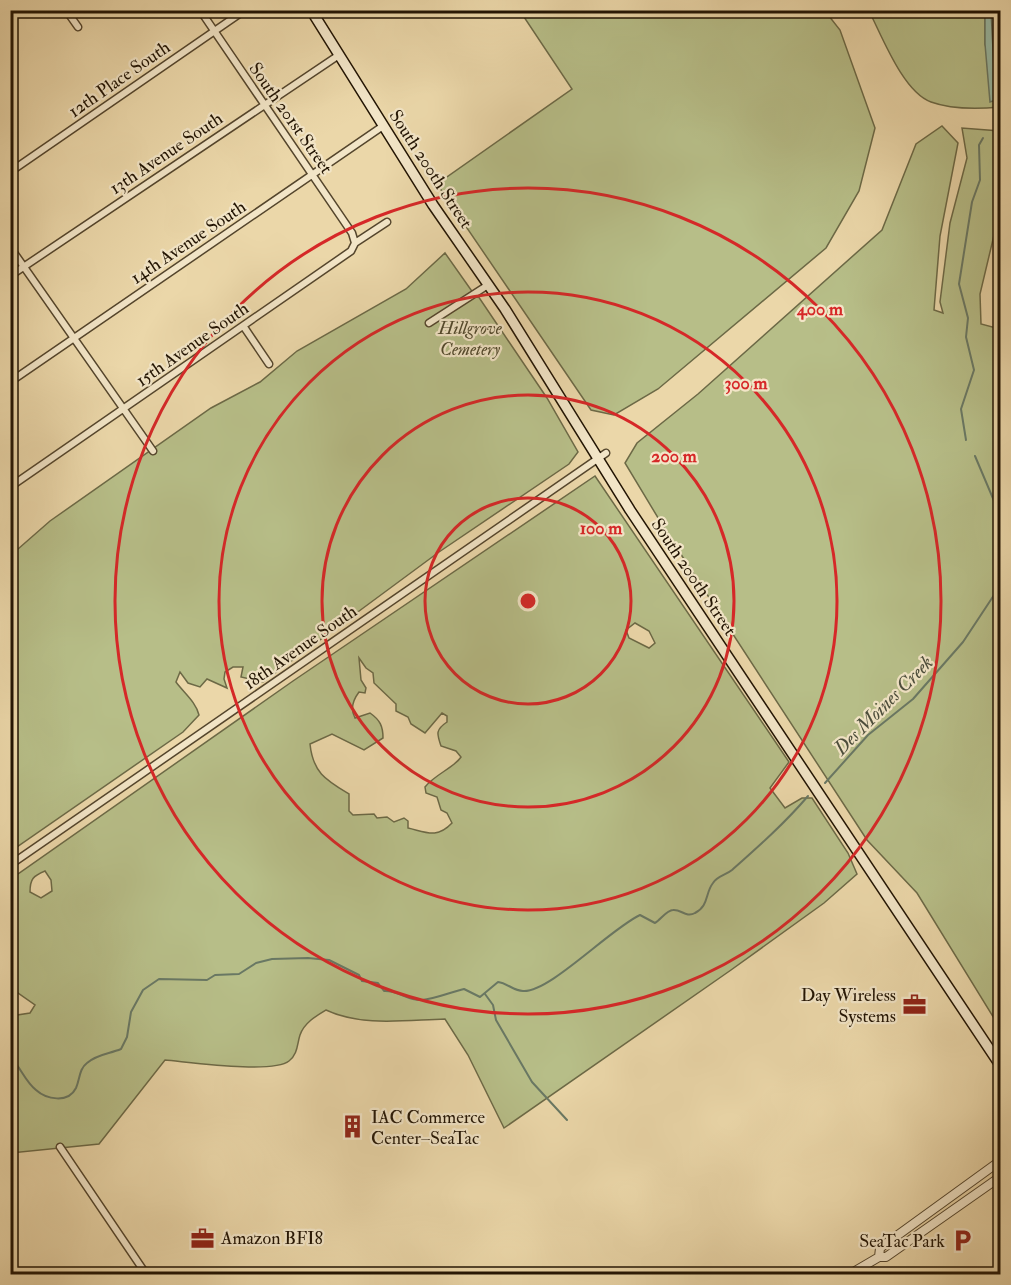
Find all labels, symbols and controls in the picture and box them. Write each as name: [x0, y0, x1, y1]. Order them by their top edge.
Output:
street label: 12th Place South: [64, 36, 175, 123]
street label: South 201st Street: [244, 58, 338, 179]
street label: South 200th Street: [384, 106, 478, 233]
street label: 13th Avenue South: [105, 107, 228, 200]
street label: 14th Avenue South: [126, 195, 251, 289]
street label: 15th Avenue South: [131, 297, 254, 392]
text: 400 m: [796, 298, 844, 321]
park label: Hillgrove Cemetery: [437, 317, 503, 361]
text: 300 m: [724, 372, 769, 395]
text: 200 m: [651, 445, 698, 468]
street label: South 200th Street: [646, 514, 742, 641]
text: 100 m: [580, 517, 623, 540]
centre of rings: [518, 591, 538, 611]
street label: 18th Avenue South: [239, 600, 362, 695]
water label: Des Moines Creek: [828, 650, 938, 761]
place label: Day Wireless Systems: [801, 984, 896, 1028]
office icon: Day Wireless Systems: [901, 992, 927, 1018]
place label: IAC Commerce Center–SeaTac: [371, 1106, 486, 1150]
building icon: IAC Commerce Center–SeaTac: [340, 1114, 366, 1140]
office icon: Amazon BFI8: [190, 1225, 216, 1251]
place label: Amazon BFI8: [220, 1227, 323, 1250]
parking icon: SeaTac Park: [950, 1228, 976, 1254]
place label: SeaTac Park: [859, 1230, 945, 1253]

